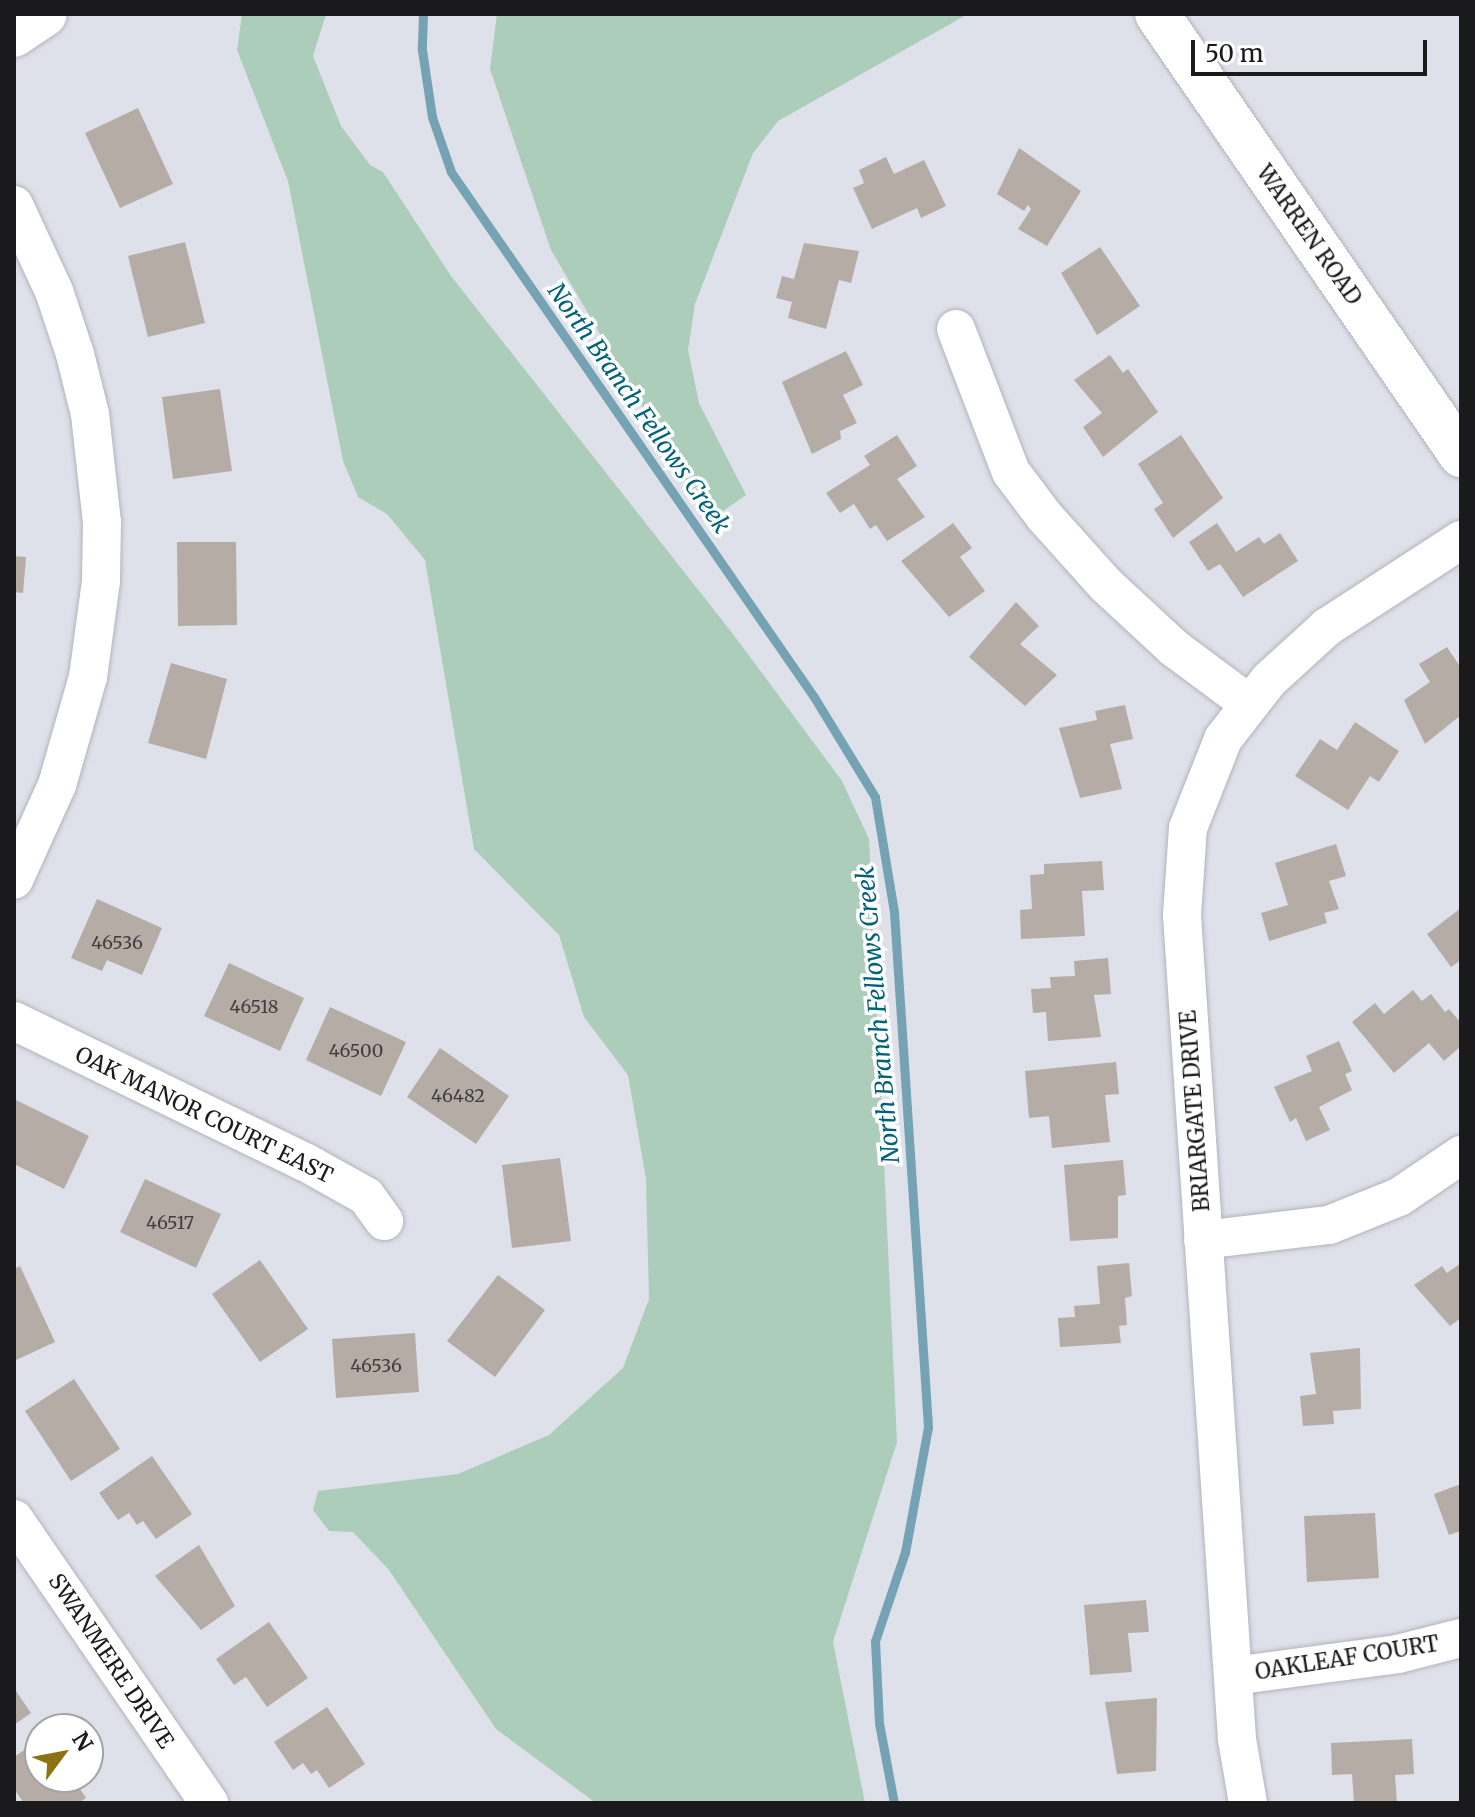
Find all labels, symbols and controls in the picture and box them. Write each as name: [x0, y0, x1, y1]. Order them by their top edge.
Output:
scale bar: [1195, 24, 1431, 74]
text: 50 m: [1205, 38, 1264, 69]
street label: WARREN ROAD: [1251, 160, 1367, 310]
water label: North Branch Fellows Creek: [542, 278, 736, 538]
water label: North Branch Fellows Creek: [851, 865, 905, 1165]
house number: 46536: [91, 932, 143, 954]
house number: 46518: [230, 996, 278, 1018]
street label: BRIARGATE DRIVE: [1175, 1009, 1215, 1213]
house number: 46500: [329, 1040, 383, 1062]
street label: OAK MANOR COURT EAST: [71, 1041, 337, 1189]
house number: 46482: [431, 1085, 485, 1107]
house number: 46517: [146, 1212, 194, 1234]
house number: 46536: [350, 1355, 402, 1377]
street label: SWANMERE DRIVE: [43, 1569, 179, 1753]
street label: OAKLEAF COURT: [1253, 1630, 1441, 1686]
north arrow: [24, 1713, 104, 1793]

